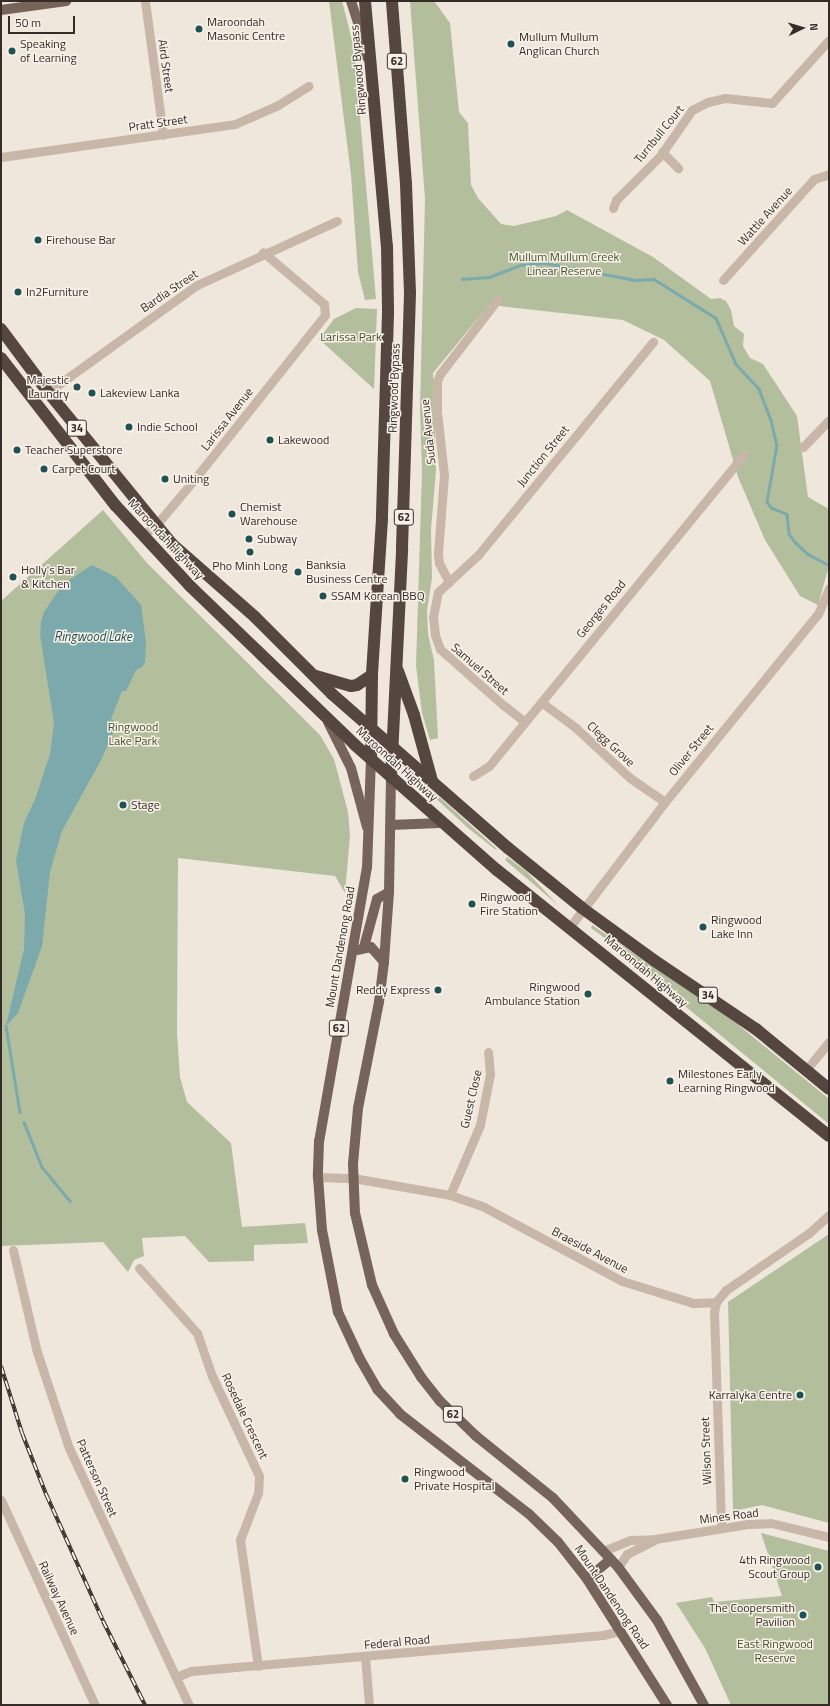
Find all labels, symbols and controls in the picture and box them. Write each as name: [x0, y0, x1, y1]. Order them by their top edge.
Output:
scale bar: [10, 8, 77, 34]
north arrow: [782, 8, 822, 48]
text: 50 m: [15, 13, 41, 32]
place label: Maroondah Masonic Centre: [207, 15, 285, 43]
text: N: [806, 22, 822, 31]
marker: Maroondah Masonic Centre: [194, 24, 204, 34]
street label: Ringwood Bypass: [347, 25, 369, 115]
place label: Mullum Mullum Anglican Church: [519, 30, 600, 58]
place label: Speaking of Learning: [20, 37, 77, 65]
street label: Aird Street: [155, 38, 177, 94]
marker: Mullum Mullum Anglican Church: [506, 39, 516, 49]
marker: Speaking of Learning: [7, 46, 17, 56]
road number: 62: [386, 52, 408, 70]
street label: Turnbull Court: [631, 102, 687, 166]
street label: Pratt Street: [128, 112, 188, 134]
street label: Wattle Avenue: [735, 184, 795, 248]
place label: Firehouse Bar: [46, 233, 116, 247]
marker: Firehouse Bar: [33, 235, 43, 245]
park label: Mullum Mullum Creek Linear Reserve: [509, 250, 619, 278]
street label: Bardia Street: [138, 267, 200, 315]
place label: In2Furniture: [26, 285, 88, 299]
marker: In2Furniture: [13, 287, 23, 297]
park label: Larissa Park: [320, 330, 382, 344]
street label: Ringwood Bypass: [385, 343, 403, 433]
place label: Majestic Laundry: [27, 373, 69, 401]
marker: Majestic Laundry: [72, 382, 82, 392]
street label: Larissa Avenue: [198, 385, 256, 453]
place label: Lakeview Lanka: [100, 386, 179, 400]
marker: Lakeview Lanka: [87, 388, 97, 398]
street label: Suda Avenue: [417, 399, 439, 465]
road number: 34: [66, 419, 88, 437]
place label: Indie School: [137, 420, 198, 434]
marker: Indie School: [124, 422, 134, 432]
street label: Junction Street: [514, 422, 572, 490]
place label: Lakewood: [278, 433, 329, 447]
marker: Lakewood: [265, 435, 275, 445]
place label: Teacher Superstore: [25, 443, 122, 457]
marker: Teacher Superstore: [12, 445, 22, 455]
place label: Carpet Court: [52, 462, 115, 476]
marker: Carpet Court: [39, 464, 49, 474]
place label: Uniting: [173, 472, 209, 486]
marker: Uniting: [160, 474, 170, 484]
street label: Maroondah Highway: [125, 496, 207, 582]
place label: Chemist Warehouse: [240, 500, 297, 528]
road number: 62: [393, 508, 415, 526]
marker: Chemist Warehouse: [227, 509, 237, 519]
place label: Subway: [257, 532, 297, 546]
marker: Subway: [244, 534, 254, 544]
marker: Pho Minh Long: [245, 547, 255, 557]
place label: Banksia Business Centre: [306, 558, 387, 586]
place label: Pho Minh Long: [212, 559, 288, 573]
place label: Holly's Bar & Kitchen: [21, 563, 75, 591]
marker: Banksia Business Centre: [293, 567, 303, 577]
marker: Holly's Bar & Kitchen: [8, 572, 18, 582]
street label: Georges Road: [573, 577, 629, 641]
place label: SSAM Korean BBQ: [331, 589, 425, 603]
marker: SSAM Korean BBQ: [318, 591, 328, 601]
water label: Ringwood Lake: [54, 628, 132, 644]
street label: Samuel Street: [448, 640, 512, 698]
street label: Clegg Grove: [584, 718, 638, 770]
park label: Ringwood Lake Park: [108, 720, 158, 748]
street label: Oliver Street: [666, 721, 716, 779]
street label: Maroondah Highway: [353, 724, 441, 804]
place label: Stage: [131, 798, 160, 812]
marker: Stage: [118, 800, 128, 810]
street label: Mount Dandenong Road: [322, 885, 358, 1009]
place label: Ringwood Fire Station: [480, 890, 538, 918]
marker: Ringwood Fire Station: [467, 899, 477, 909]
place label: Ringwood Lake Inn: [711, 913, 762, 941]
marker: Ringwood Lake Inn: [698, 922, 708, 932]
street label: Maroondah Highway: [601, 932, 691, 1010]
place label: Ringwood Ambulance Station: [485, 980, 580, 1008]
place label: Reddy Express: [356, 983, 430, 997]
marker: Reddy Express: [433, 985, 443, 995]
road number: 34: [697, 986, 719, 1004]
marker: Ringwood Ambulance Station: [583, 989, 593, 999]
road number: 62: [328, 1019, 350, 1037]
place label: Milestones Early Learning Ringwood: [678, 1067, 775, 1095]
street label: Guest Close: [457, 1068, 485, 1130]
marker: Milestones Early Learning Ringwood: [665, 1076, 675, 1086]
street label: Braeside Avenue: [549, 1224, 631, 1276]
street label: Rosedale Crescent: [219, 1371, 271, 1461]
place label: Karralyka Centre: [709, 1388, 792, 1402]
marker: Karralyka Centre: [795, 1390, 805, 1400]
road number: 62: [442, 1405, 464, 1423]
street label: Wilson Street: [698, 1417, 714, 1485]
street label: Patterson Street: [73, 1437, 121, 1519]
place label: Ringwood Private Hospital: [414, 1465, 494, 1493]
marker: Ringwood Private Hospital: [399, 1473, 411, 1485]
street label: Mines Road: [699, 1505, 759, 1527]
street label: Mount Dandenong Road: [572, 1542, 652, 1652]
place label: 4th Ringwood Scout Group: [739, 1553, 810, 1581]
street label: Railway Avenue: [36, 1559, 82, 1637]
marker: 4th Ringwood Scout Group: [813, 1562, 823, 1572]
place label: The Coopersmith Pavilion: [709, 1601, 795, 1629]
marker: The Coopersmith Pavilion: [798, 1610, 808, 1620]
street label: Federal Road: [363, 1632, 431, 1652]
park label: East Ringwood Reserve: [737, 1637, 813, 1665]

